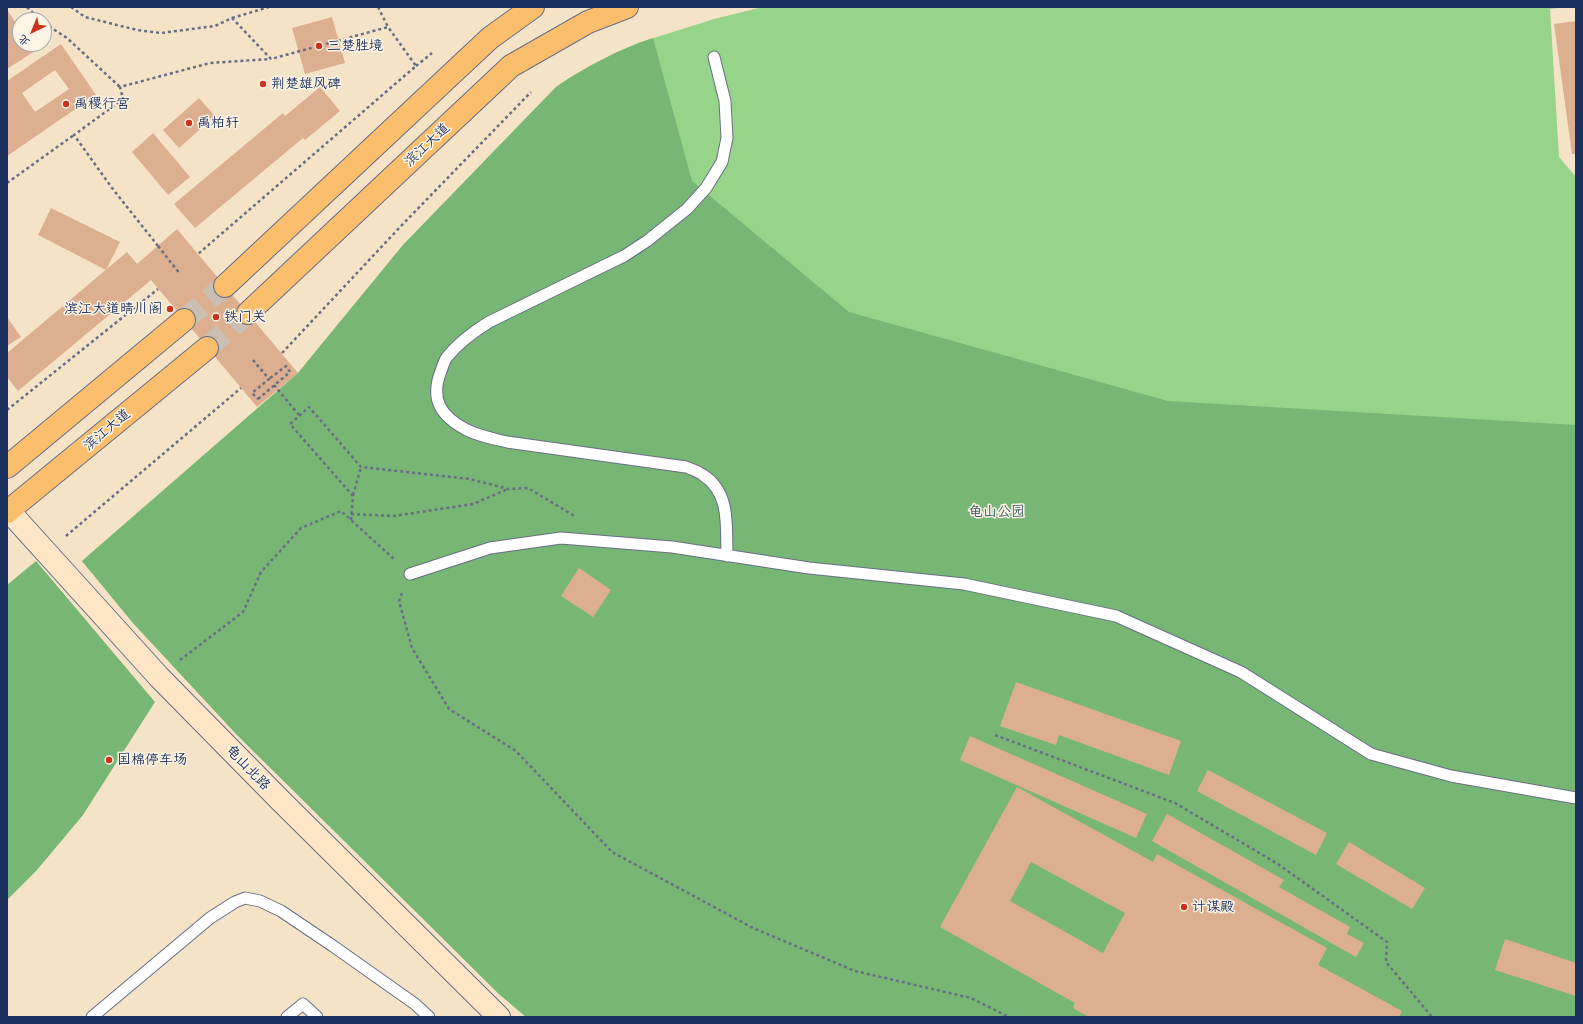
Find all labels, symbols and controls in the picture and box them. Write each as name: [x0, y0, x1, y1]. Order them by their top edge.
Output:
north arrow: [12, 12, 52, 52]
text: 北: [16, 32, 33, 49]
place label: 三楚胜境: [327, 38, 383, 54]
marker: 三楚胜境: [314, 41, 324, 51]
place label: 荆楚雄风碑: [271, 76, 341, 92]
marker: 荆楚雄风碑: [258, 79, 268, 89]
place label: 禹稷行宫: [74, 96, 130, 112]
marker: 禹稷行宫: [61, 99, 71, 109]
place label: 禹柏轩: [197, 115, 239, 131]
marker: 禹柏轩: [184, 118, 194, 128]
street label: 滨江大道: [401, 120, 453, 170]
place label: 滨江大道晴川阁: [64, 301, 162, 317]
marker: 滨江大道晴川阁: [165, 304, 175, 314]
place label: 铁门关: [224, 309, 266, 325]
marker: 铁门关: [211, 312, 221, 322]
street label: 滨江大道: [80, 406, 134, 454]
park label: 龟山公园: [969, 504, 1025, 520]
street label: 龟山北路: [223, 742, 273, 794]
place label: 国棉停车场: [117, 752, 187, 768]
marker: 国棉停车场: [104, 755, 114, 765]
place label: 计谋殿: [1192, 899, 1234, 915]
marker: 计谋殿: [1179, 902, 1189, 912]

